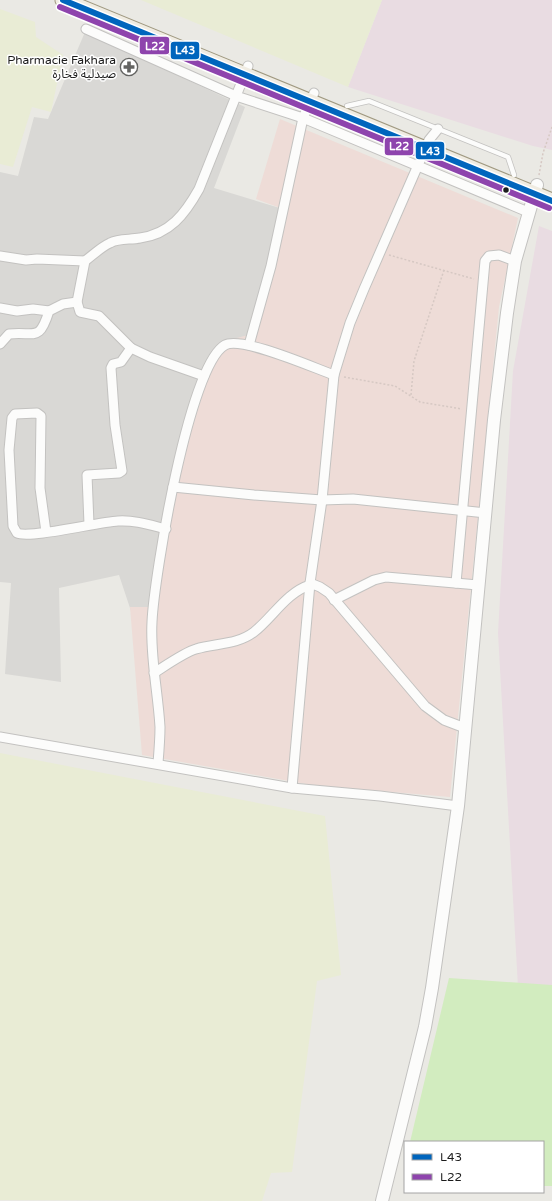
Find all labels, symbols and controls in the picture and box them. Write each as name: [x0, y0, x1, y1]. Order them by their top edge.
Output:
line badge: L22: [139, 36, 170, 55]
text: L22: [145, 40, 165, 53]
line badge: L43: [170, 41, 200, 60]
text: L43: [175, 44, 195, 57]
place label: Pharmacie Fakhara صيدلية فخارة: [7, 53, 116, 81]
pharmacy icon: Pharmacie Fakhara صيدلية فخارة: [119, 57, 139, 77]
line badge: L22: [384, 137, 414, 156]
text: L22: [389, 140, 409, 153]
line badge: L43: [415, 141, 445, 160]
text: L43: [420, 145, 440, 158]
unlabelled marker: [501, 185, 511, 195]
legend: [404, 1141, 544, 1193]
text: L43: [440, 1150, 462, 1164]
text: L22: [440, 1170, 462, 1184]

